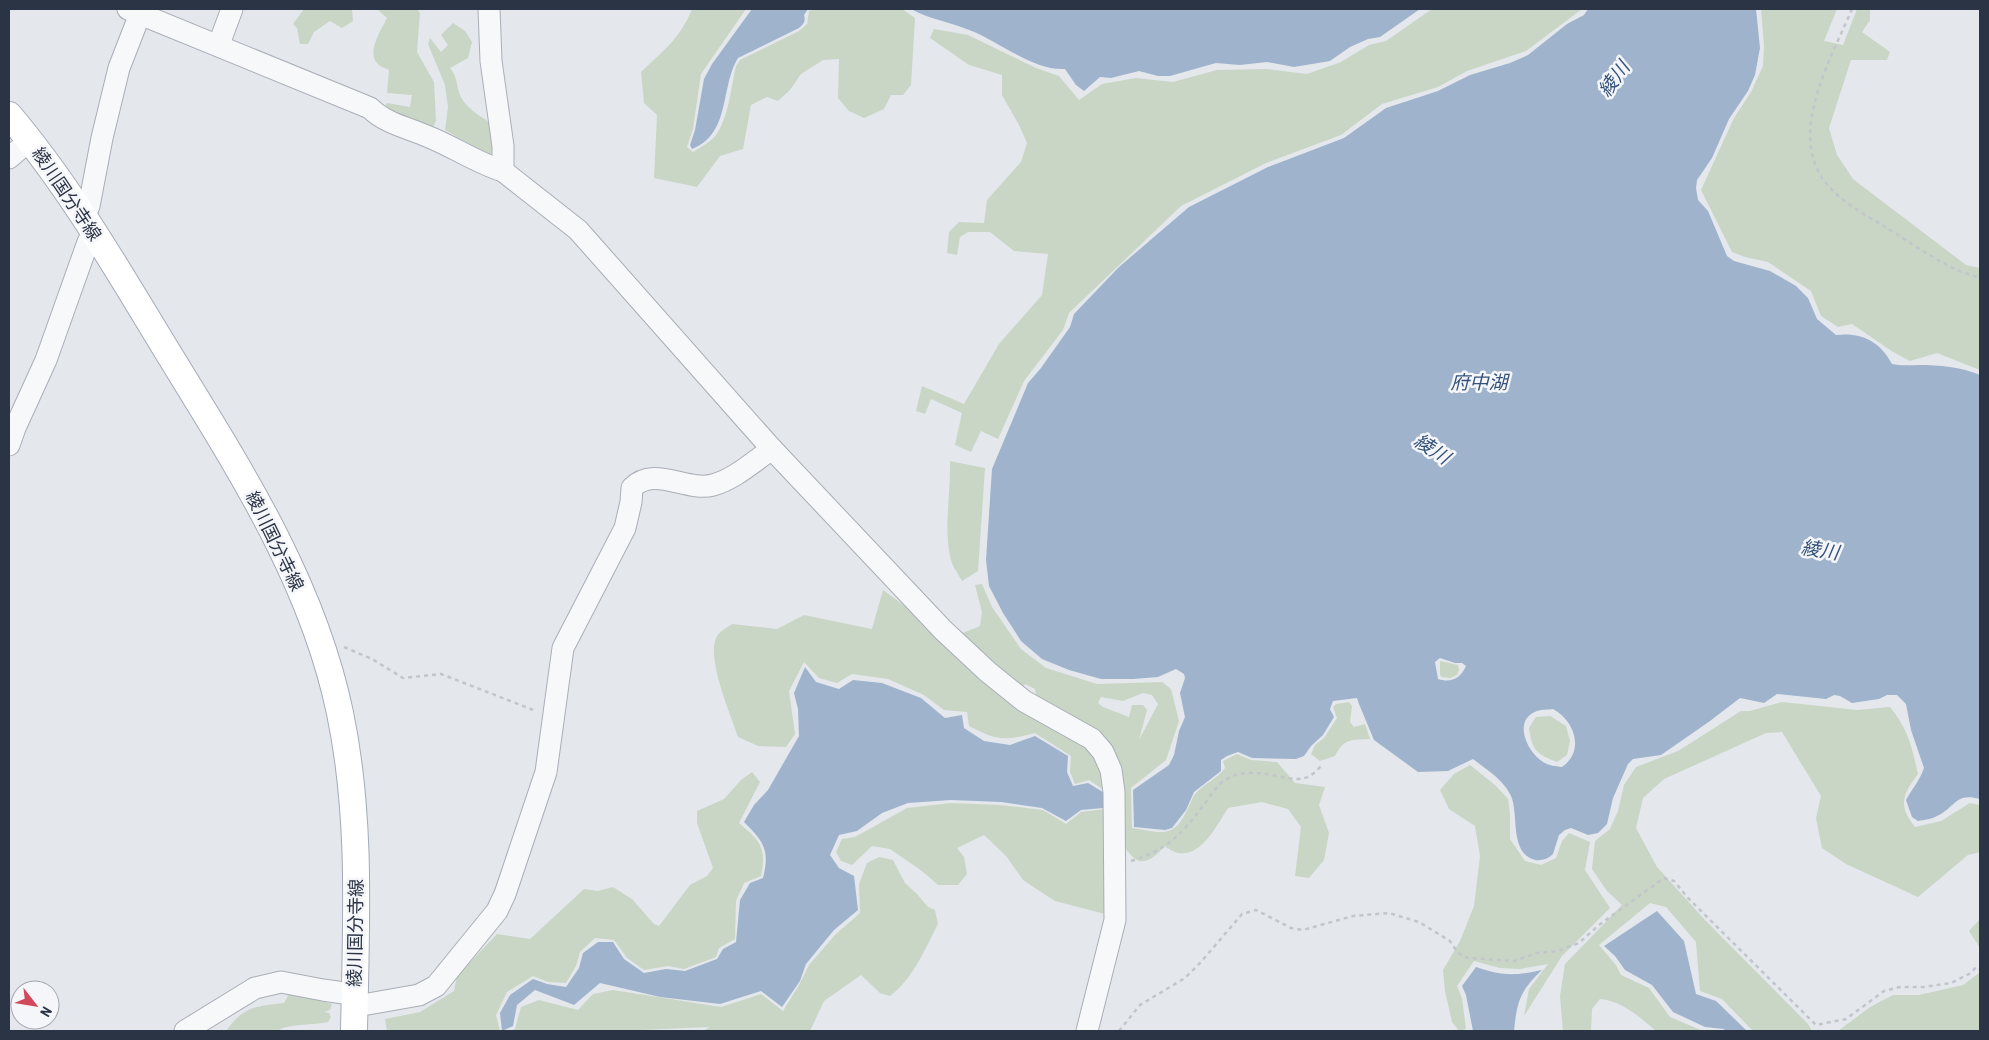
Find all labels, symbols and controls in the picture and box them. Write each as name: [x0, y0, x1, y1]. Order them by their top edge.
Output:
water label: 綾川: [1594, 55, 1636, 101]
street label: 綾川国分寺線: [28, 143, 106, 245]
water label: 府中湖: [1450, 371, 1510, 394]
water label: 綾川: [1410, 429, 1456, 470]
street label: 綾川国分寺線: [242, 488, 308, 594]
water label: 綾川: [1799, 536, 1843, 565]
street label: 綾川国分寺線: [344, 879, 366, 987]
north arrow: [10, 980, 60, 1030]
text: N: [37, 1004, 55, 1019]

